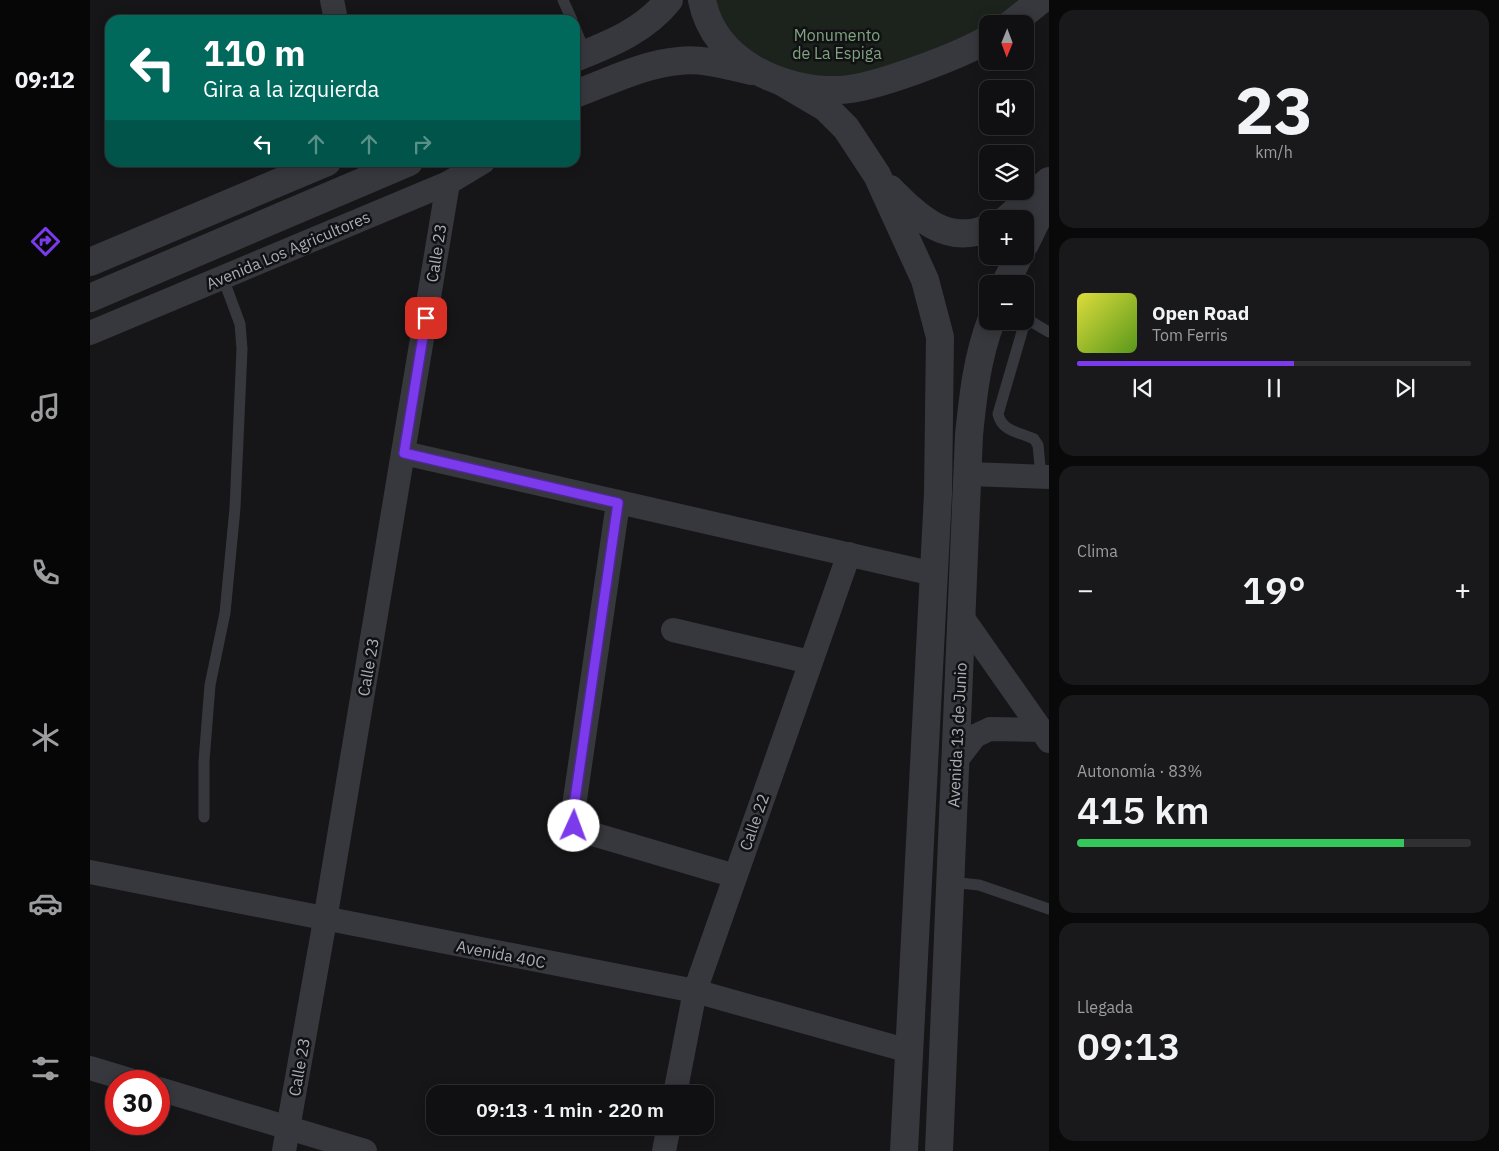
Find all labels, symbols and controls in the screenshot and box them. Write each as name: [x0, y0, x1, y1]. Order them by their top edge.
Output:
north arrow: [979, 15, 1034, 70]
map controls: [979, 15, 1034, 330]
park label: Monumento de La Espiga: [792, 25, 882, 63]
text: 110 m: [203, 30, 306, 76]
icon: left: [120, 35, 185, 100]
text: 09:12: [15, 65, 75, 94]
text: 23: [1235, 67, 1313, 152]
text: Gira a la izquierda: [203, 74, 379, 103]
button: sound: [979, 80, 1034, 135]
icon: left: [249, 130, 277, 158]
icon: ahead: [302, 130, 330, 158]
icon: ahead: [355, 130, 383, 158]
icon: right: [408, 130, 436, 158]
text: km/h: [1255, 142, 1293, 162]
button: layers: [979, 145, 1034, 200]
street label: Avenida Los Agricultores: [203, 206, 373, 294]
button: +: [979, 210, 1034, 265]
street label: Calle 23: [422, 222, 450, 284]
icon: directions: [28, 224, 63, 259]
button: −: [979, 275, 1034, 330]
pin: [405, 297, 447, 339]
text: Open Road: [1152, 301, 1249, 325]
icon: arrive: [412, 304, 440, 332]
text: Tom Ferris: [1152, 325, 1228, 345]
icon: previous: [1129, 374, 1157, 402]
icon: pause: [1260, 374, 1288, 402]
icon: next: [1391, 374, 1419, 402]
icon: music: [28, 390, 63, 425]
text: Clima: [1077, 541, 1118, 561]
icon: phone: [28, 555, 63, 590]
text: 19°: [1242, 565, 1306, 614]
text: −: [1077, 571, 1094, 608]
text: +: [1454, 571, 1471, 608]
street label: Calle 23: [353, 636, 383, 698]
street label: Avenida 13 de Junio: [943, 662, 971, 808]
icon: climate: [28, 720, 63, 755]
text: Autonomía · 83%: [1077, 761, 1202, 781]
text: 415 km: [1077, 785, 1209, 834]
street label: Calle 22: [735, 791, 773, 853]
position arrow: [547, 799, 599, 851]
icon: car: [28, 886, 63, 921]
street label: Avenida 40C: [455, 936, 547, 972]
text: Llegada: [1077, 997, 1133, 1017]
text: 09:13: [1077, 1021, 1180, 1070]
street label: Calle 23: [284, 1036, 314, 1098]
icon: filters: [28, 1051, 63, 1086]
speed limit sign: 30: [105, 1070, 170, 1135]
text: 09:13 · 1 min · 220 m: [476, 1098, 664, 1122]

